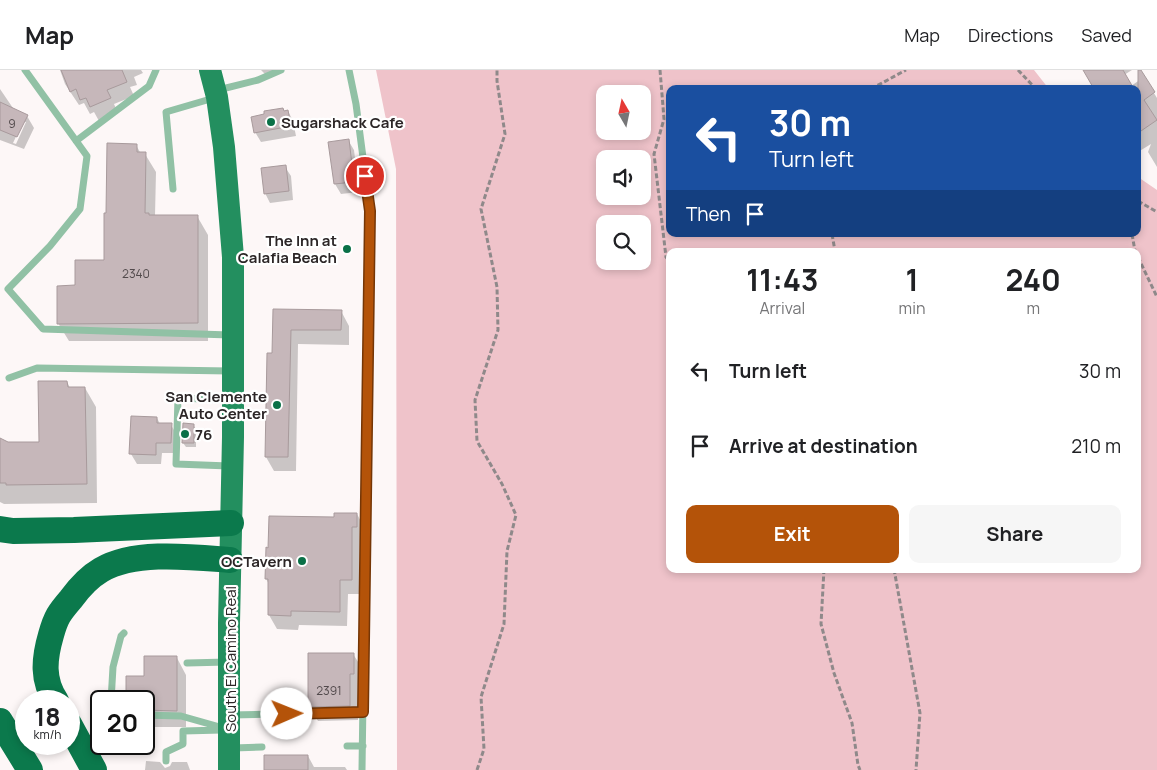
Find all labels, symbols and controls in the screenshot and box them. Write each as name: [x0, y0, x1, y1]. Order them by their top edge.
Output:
text: Map: [25, 18, 74, 51]
text: Map: [904, 23, 940, 47]
text: Directions: [968, 23, 1053, 47]
text: Saved: [1081, 23, 1132, 47]
north arrow: [596, 85, 651, 140]
map controls: [596, 85, 651, 270]
text: 30 m: [769, 99, 851, 147]
icon: left: [686, 105, 751, 170]
place label: Sugarshack Cafe: [281, 112, 404, 133]
house number: 9: [8, 115, 16, 132]
marker: Sugarshack Cafe: [265, 116, 277, 128]
text: Turn left: [769, 144, 854, 174]
button: sound: [596, 150, 651, 205]
pin: [344, 155, 386, 197]
icon: arrive: [351, 162, 379, 190]
icon: arrive: [741, 200, 769, 228]
text: Then: [686, 201, 731, 227]
button: search: [596, 215, 651, 270]
place label: The Inn at Calafia Beach: [238, 230, 337, 268]
marker: The Inn at Calafia Beach: [341, 243, 353, 255]
text: 11:43: [746, 259, 818, 300]
text: 1: [905, 259, 919, 300]
text: 240: [1006, 259, 1061, 300]
house number: 2340: [122, 265, 150, 282]
text: Arrival: [759, 297, 805, 319]
text: min: [899, 297, 925, 319]
text: m: [1026, 297, 1040, 319]
icon: left: [686, 357, 714, 385]
text: Turn left: [729, 358, 807, 384]
text: 30 m: [1079, 358, 1121, 384]
place label: San Clemente Auto Center: [165, 386, 267, 424]
marker: San Clemente Auto Center: [271, 399, 283, 411]
place label: 76: [195, 424, 212, 445]
marker: 76: [179, 428, 191, 440]
icon: arrive: [686, 432, 714, 460]
text: Arrive at destination: [729, 433, 918, 459]
text: 210 m: [1071, 433, 1121, 459]
button: Exit: [686, 505, 899, 563]
button: Share: [909, 505, 1121, 563]
place label: OCTavern: [221, 551, 292, 572]
marker: OCTavern: [296, 555, 308, 567]
street label: South El Camino Real: [220, 586, 241, 732]
house number: 2391: [316, 682, 342, 699]
position arrow: [260, 687, 312, 739]
speed limit sign: 20: [90, 690, 155, 755]
text: 18: [34, 699, 61, 734]
text: km/h: [34, 726, 61, 743]

